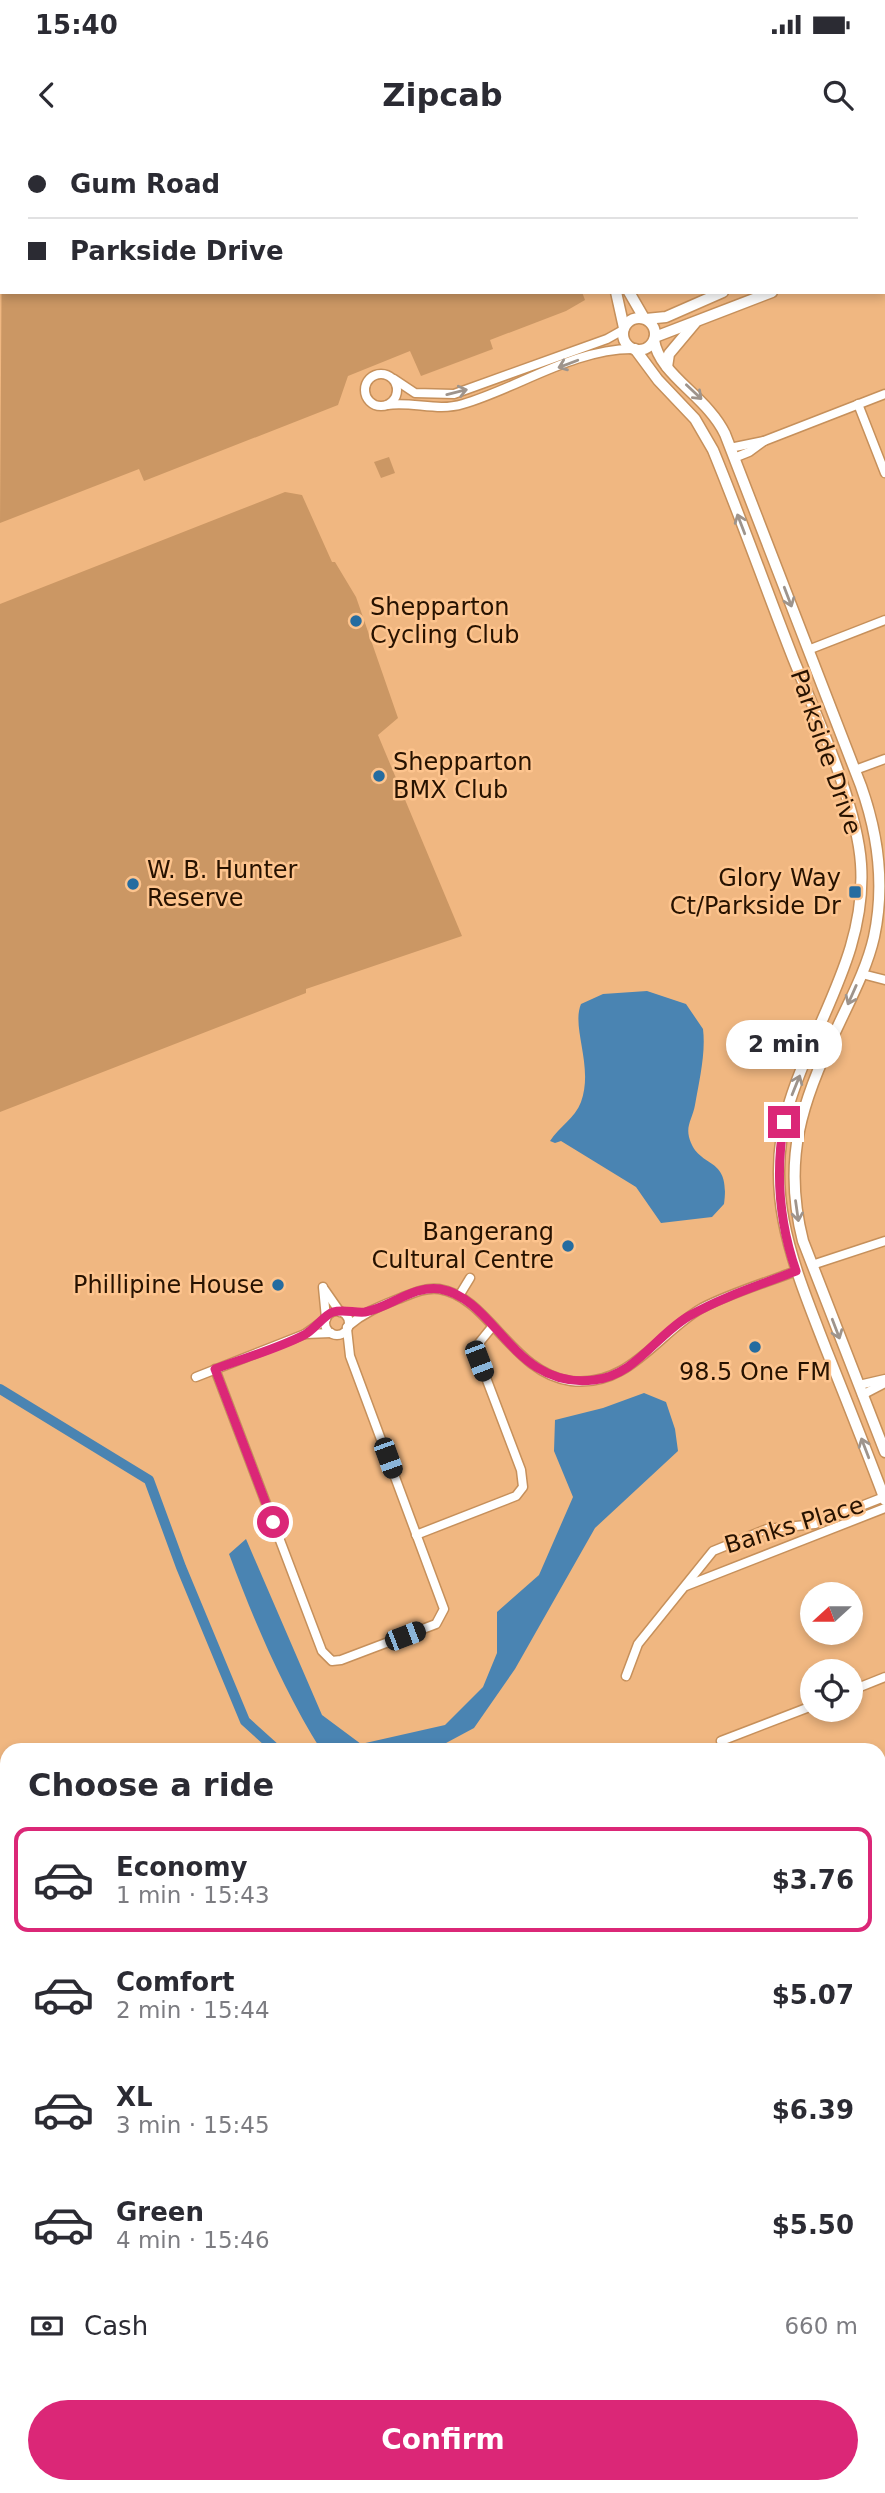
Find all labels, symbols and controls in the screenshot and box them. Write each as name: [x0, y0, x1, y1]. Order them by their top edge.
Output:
text: 15:40: [35, 10, 118, 40]
icon: back: [28, 76, 66, 114]
text: Zipcab: [382, 76, 503, 114]
icon: search: [819, 76, 857, 114]
text: Gum Road: [70, 169, 220, 199]
text: Parkside Drive: [70, 236, 284, 266]
one-way arrow: [557, 359, 579, 371]
one-way arrow: [685, 384, 702, 401]
one-way arrow: [445, 385, 468, 398]
one-way arrow: [734, 513, 747, 535]
one-way arrow: [782, 586, 795, 608]
place label: Shepparton Cycling Club: [370, 593, 519, 649]
marker: Shepparton Cycling Club: [348, 613, 364, 629]
street label: Parkside Drive: [785, 666, 867, 838]
place label: Shepparton BMX Club: [393, 748, 533, 804]
marker: Shepparton BMX Club: [371, 768, 387, 784]
place label: W. B. Hunter Reserve: [147, 856, 298, 912]
place label: Glory Way Ct/Parkside Dr: [670, 864, 841, 920]
marker: W. B. Hunter Reserve: [125, 876, 141, 892]
marker: Glory Way Ct/Parkside Dr: [847, 884, 863, 900]
one-way arrow: [845, 984, 858, 1005]
callout: 2 min: [726, 1020, 842, 1070]
text: 2 min: [748, 1031, 820, 1057]
one-way arrow: [791, 1074, 804, 1096]
route end: [768, 1106, 800, 1138]
one-way arrow: [790, 1199, 803, 1222]
place label: Bangerang Cultural Centre: [372, 1218, 554, 1274]
marker: Bangerang Cultural Centre: [560, 1238, 576, 1254]
place label: Phillipine House: [73, 1271, 264, 1299]
marker: Phillipine House: [270, 1277, 286, 1293]
one-way arrow: [831, 1318, 844, 1339]
car: [462, 1338, 497, 1384]
marker: 98.5 One FM: [747, 1339, 763, 1355]
place label: 98.5 One FM: [679, 1358, 831, 1386]
car: [371, 1435, 406, 1481]
one-way arrow: [858, 1438, 871, 1460]
street label: Banks Place: [721, 1491, 867, 1559]
route start: [257, 1506, 289, 1538]
north arrow: [800, 1582, 863, 1645]
map controls: [800, 1582, 863, 1722]
car: [382, 1619, 429, 1653]
button: locate: [800, 1659, 863, 1722]
text: Choose a ride: [28, 1766, 274, 1804]
icon: car: [32, 1848, 95, 1911]
text: Economy: [116, 1852, 247, 1882]
text: $3.76: [772, 1865, 854, 1895]
text: 1 min · 15:43: [116, 1882, 270, 1908]
icon: car: [32, 1963, 95, 2026]
text: Comfort: [116, 1967, 234, 1997]
text: $5.07: [772, 1980, 854, 2010]
text: 2 min · 15:44: [116, 1997, 270, 2023]
icon: car: [32, 2078, 95, 2141]
text: XL: [116, 2082, 153, 2112]
text: $6.39: [772, 2095, 854, 2125]
text: 3 min · 15:45: [116, 2112, 270, 2138]
icon: car: [32, 2193, 95, 2256]
text: Green: [116, 2197, 204, 2227]
text: $5.50: [772, 2210, 854, 2240]
text: 4 min · 15:46: [116, 2227, 270, 2253]
icon: cash: [28, 2307, 66, 2345]
text: Cash: [84, 2311, 148, 2341]
text: 660 m: [784, 2313, 858, 2339]
button: Confirm: [28, 2400, 858, 2480]

